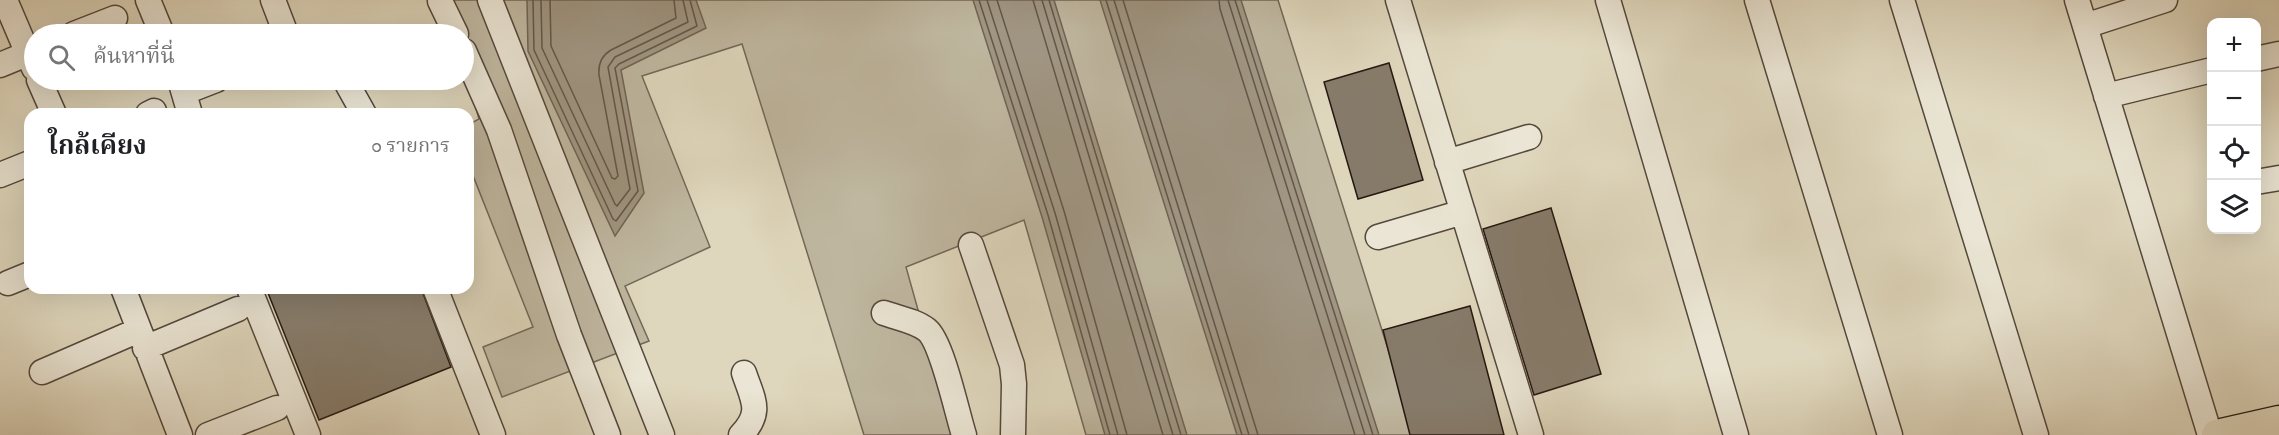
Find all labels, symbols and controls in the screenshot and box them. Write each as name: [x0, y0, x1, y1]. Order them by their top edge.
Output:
map controls: [2207, 18, 2261, 234]
button: +: [2207, 18, 2261, 72]
search box: [24, 24, 474, 90]
icon: search: [45, 41, 78, 74]
text: ค้นหาที่นี่: [93, 43, 175, 70]
button: −: [2207, 72, 2261, 126]
button: locate: [2207, 126, 2261, 180]
text: ใกล้เคียง: [48, 130, 147, 163]
text: 0 รายการ: [371, 134, 450, 159]
button: layers: [2207, 180, 2261, 234]

